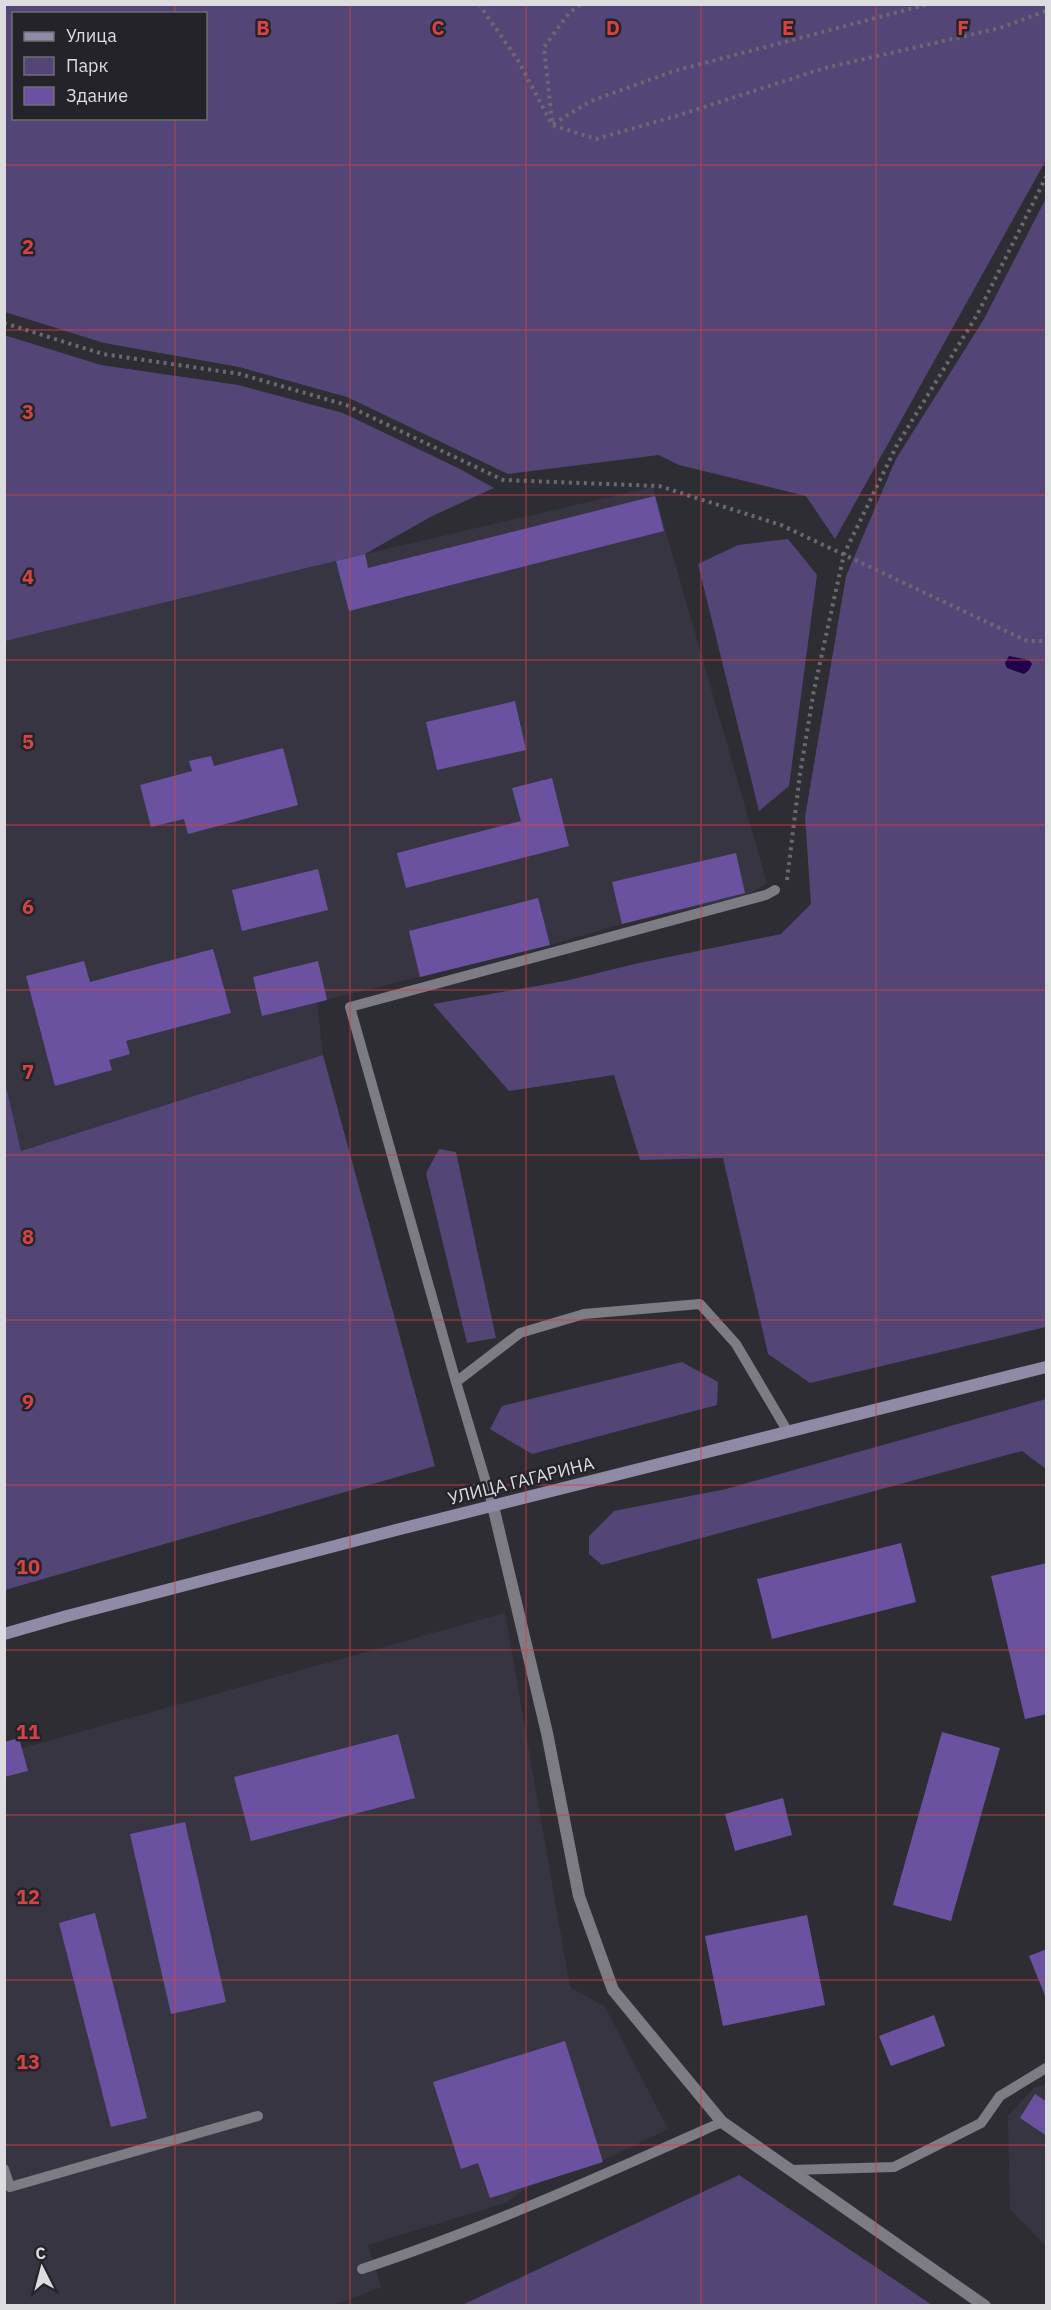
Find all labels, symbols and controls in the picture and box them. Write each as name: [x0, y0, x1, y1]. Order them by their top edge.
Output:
legend: [12, 12, 207, 120]
text: B: [256, 14, 270, 41]
text: C: [431, 14, 445, 41]
text: D: [606, 14, 620, 41]
text: E: [782, 14, 794, 41]
text: F: [957, 14, 969, 41]
text: Улица: [66, 24, 117, 47]
text: Парк: [66, 54, 109, 77]
text: Здание: [66, 84, 128, 107]
text: 2: [22, 233, 34, 260]
text: 3: [22, 398, 34, 425]
text: 4: [22, 563, 34, 590]
text: 5: [22, 728, 34, 755]
text: 6: [22, 893, 34, 920]
text: 7: [22, 1058, 34, 1085]
text: 8: [22, 1223, 34, 1250]
text: 9: [22, 1388, 34, 1415]
street label: УЛИЦА ГАГАРИНА: [445, 1451, 597, 1510]
text: 10: [16, 1553, 40, 1580]
text: 11: [16, 1718, 40, 1745]
text: 12: [16, 1883, 40, 1910]
text: 13: [16, 2048, 40, 2075]
north arrow: [12, 2238, 72, 2298]
text: С: [34, 2243, 47, 2264]

